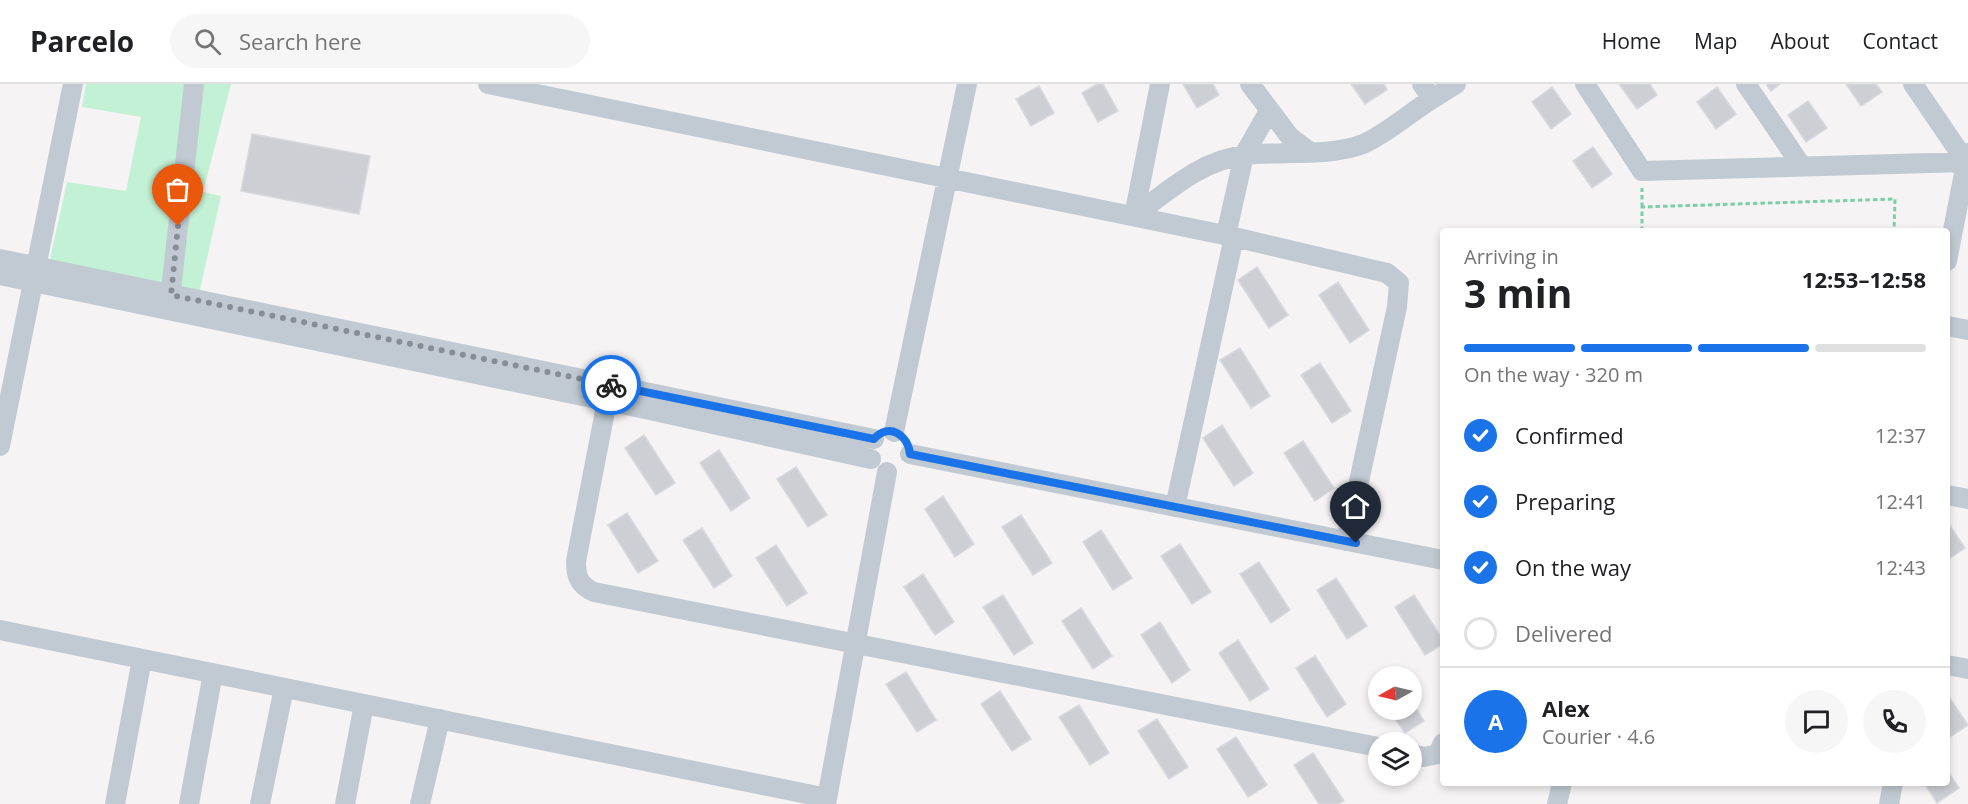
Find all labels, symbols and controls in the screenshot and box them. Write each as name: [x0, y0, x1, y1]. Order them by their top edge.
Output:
search box: [170, 14, 590, 68]
text: Parcelo: [30, 22, 134, 60]
icon: search: [191, 25, 224, 58]
text: Search here: [239, 26, 362, 56]
text: Home: [1602, 27, 1661, 55]
text: Map: [1694, 27, 1737, 55]
text: About: [1770, 27, 1830, 55]
text: Contact: [1863, 27, 1938, 55]
pin: [152, 164, 203, 226]
icon: bag: [161, 173, 194, 206]
text: Arriving in: [1464, 243, 1559, 270]
text: 12:53–12:58: [1802, 264, 1926, 294]
text: 3 min: [1464, 266, 1572, 319]
courier: [581, 355, 641, 415]
text: On the way · 320 m: [1464, 361, 1643, 388]
icon: bike: [595, 369, 628, 402]
icon: check: [1464, 419, 1497, 452]
text: Confirmed: [1515, 420, 1624, 450]
text: 12:37: [1875, 422, 1926, 449]
pin: [1330, 481, 1381, 543]
icon: check: [1464, 485, 1497, 518]
text: Preparing: [1515, 486, 1615, 516]
text: 12:41: [1875, 488, 1926, 515]
icon: home: [1339, 490, 1372, 523]
icon: check: [1464, 551, 1497, 584]
text: On the way: [1515, 552, 1631, 582]
text: 12:43: [1875, 554, 1926, 581]
text: Delivered: [1515, 618, 1613, 648]
north arrow: [1368, 666, 1422, 720]
map controls: [1368, 666, 1422, 786]
button: chat: [1785, 690, 1848, 753]
button: phone: [1863, 690, 1926, 753]
text: Alex: [1542, 693, 1590, 723]
text: A: [1488, 706, 1503, 736]
text: Courier · 4.6: [1542, 723, 1655, 750]
button: layers: [1368, 732, 1422, 786]

